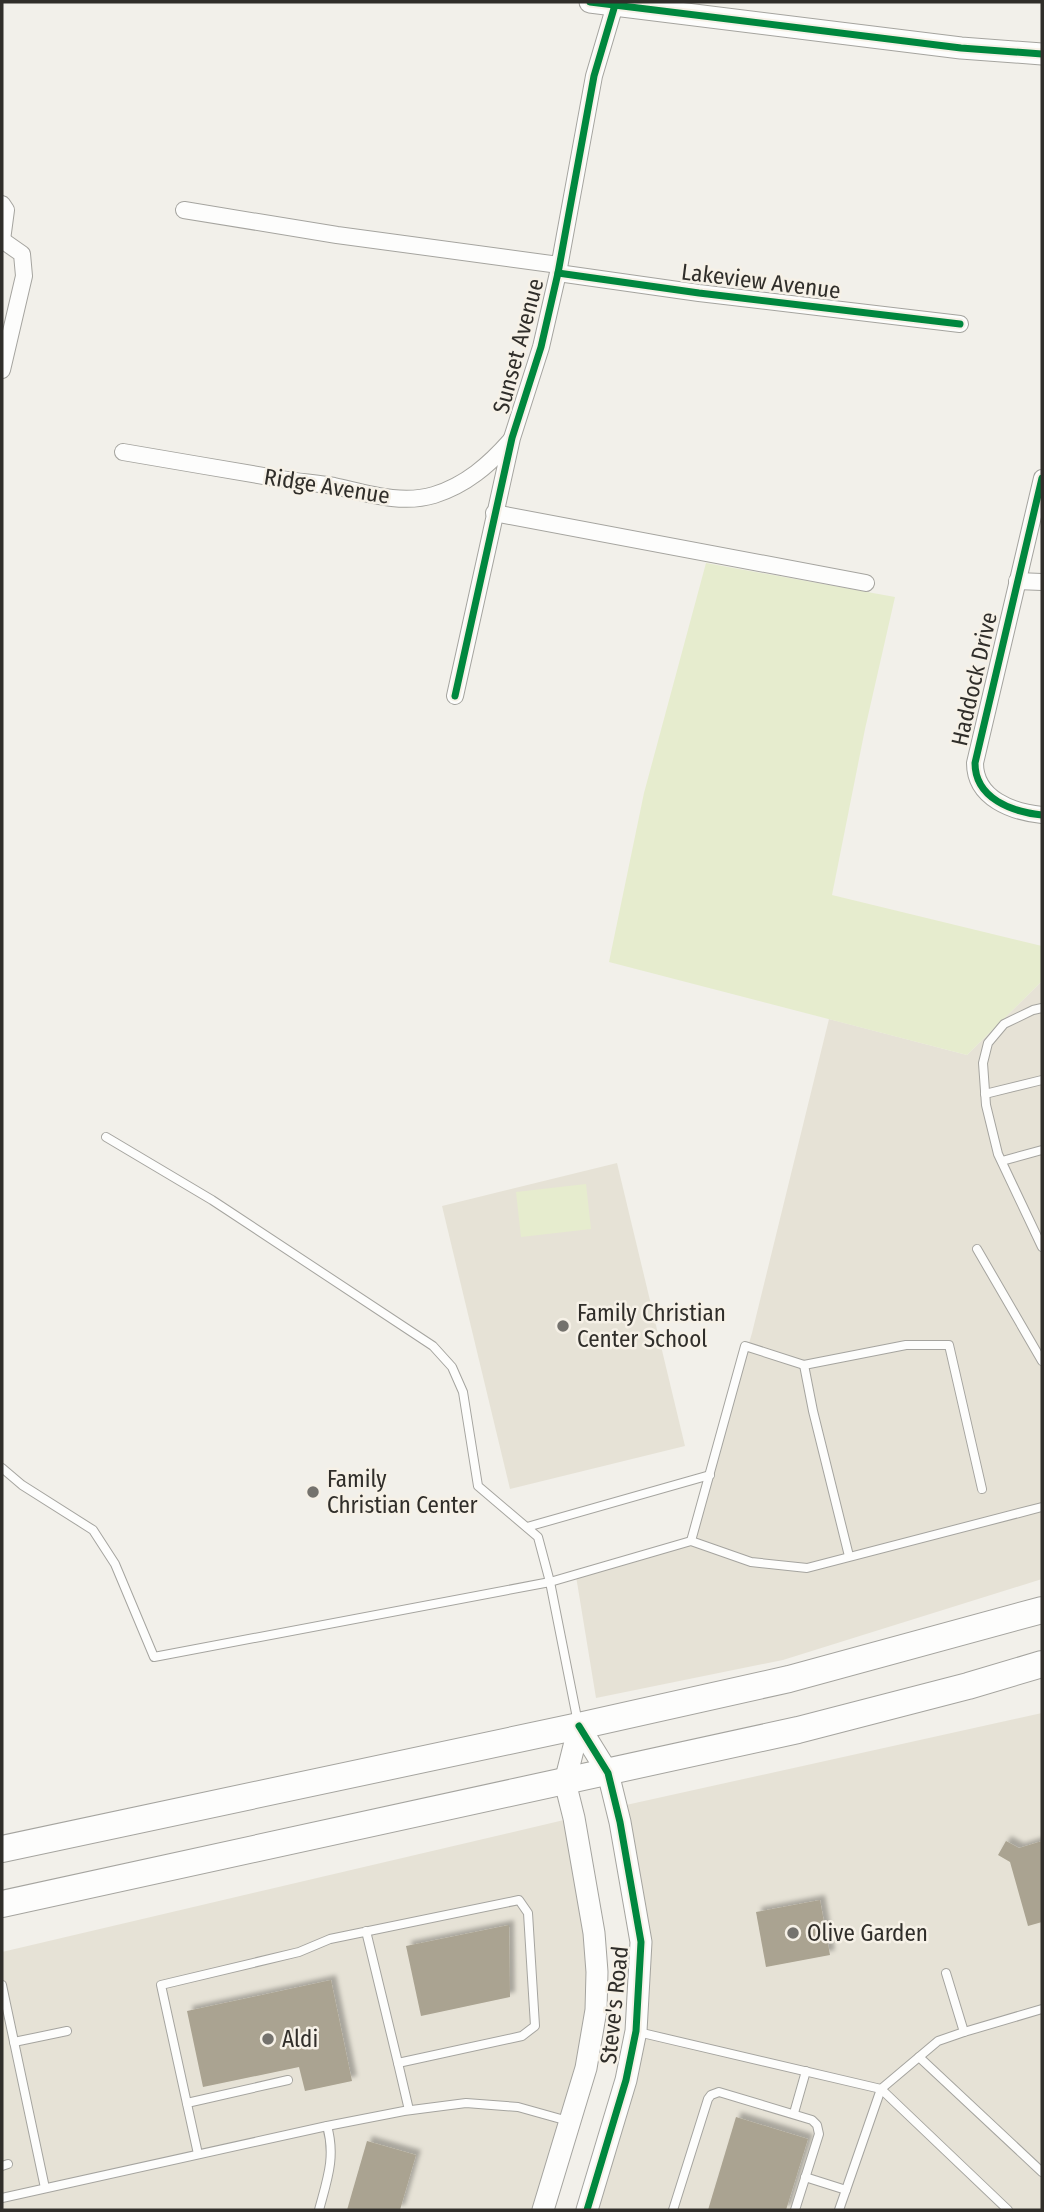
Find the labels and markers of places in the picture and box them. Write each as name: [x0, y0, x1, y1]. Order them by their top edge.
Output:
place label: Family Christian Center School: [577, 1299, 726, 1353]
marker: Family Christian Center School: [555, 1318, 571, 1334]
place label: Family Christian Center: [327, 1465, 478, 1519]
marker: Family Christian Center: [305, 1484, 321, 1500]
place label: Olive Garden: [807, 1919, 928, 1947]
marker: Olive Garden: [785, 1925, 801, 1941]
place label: Aldi: [282, 2025, 318, 2053]
marker: Aldi: [260, 2031, 276, 2047]

